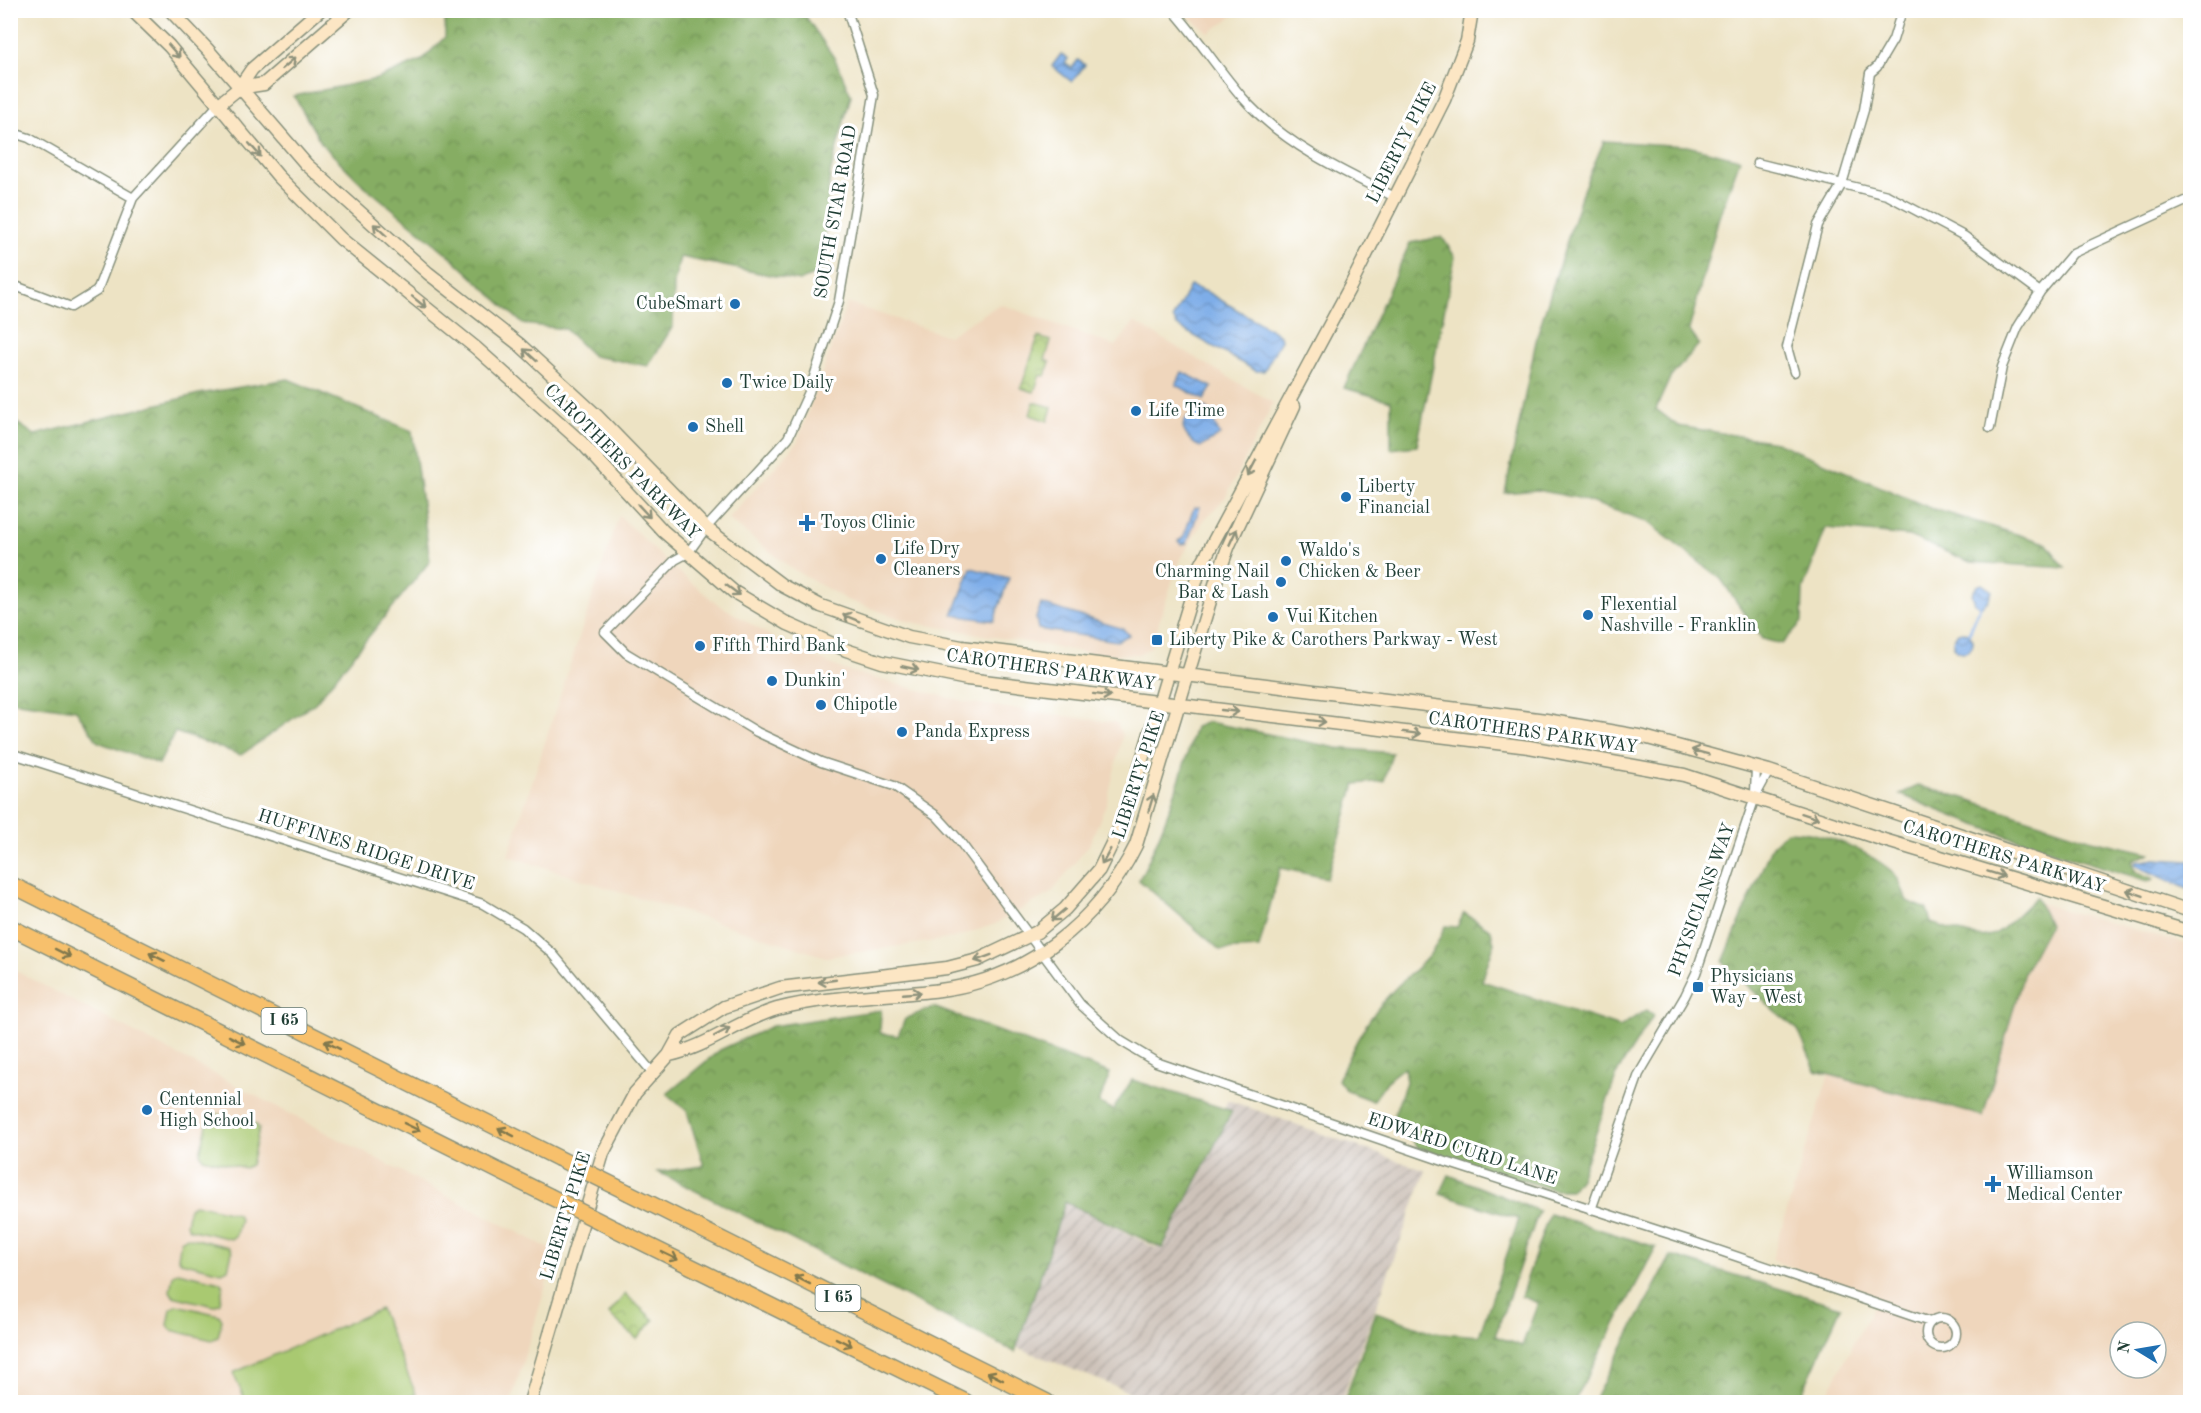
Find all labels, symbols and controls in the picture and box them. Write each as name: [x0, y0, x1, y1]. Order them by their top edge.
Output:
one-way arrow: [166, 43, 180, 59]
one-way arrow: [281, 56, 296, 70]
street label: LIBERTY PIKE: [1364, 80, 1440, 206]
street label: SOUTH STAR ROAD: [812, 124, 860, 300]
one-way arrow: [249, 142, 262, 158]
one-way arrow: [372, 223, 387, 237]
place label: CubeSmart: [636, 295, 723, 313]
one-way arrow: [411, 296, 427, 309]
marker: CubeSmart: [728, 297, 742, 311]
one-way arrow: [523, 348, 538, 362]
place label: Twice Daily: [739, 374, 834, 392]
marker: Twice Daily: [720, 376, 734, 390]
street label: CAROTHERS PARKWAY: [541, 381, 703, 543]
place label: Life Time: [1148, 402, 1224, 420]
marker: Life Time: [1129, 404, 1143, 418]
place label: Shell: [705, 418, 744, 436]
marker: Shell: [686, 420, 700, 434]
one-way arrow: [1246, 458, 1257, 476]
place label: Liberty Financial: [1358, 478, 1430, 517]
marker: Liberty Financial: [1339, 490, 1353, 504]
one-way arrow: [637, 503, 651, 518]
marker: Toyos Clinic: [798, 514, 816, 532]
place label: Toyos Clinic: [820, 514, 915, 532]
one-way arrow: [1227, 529, 1239, 547]
place label: Life Dry Cleaners: [893, 540, 961, 579]
place label: Waldo's Chicken & Beer: [1298, 542, 1421, 581]
marker: Life Dry Cleaners: [874, 552, 888, 566]
marker: Waldo's Chicken & Beer: [1279, 554, 1293, 568]
place label: Charming Nail Bar & Lash: [1155, 563, 1269, 602]
marker: Charming Nail Bar & Lash: [1274, 575, 1288, 589]
one-way arrow: [724, 584, 740, 596]
place label: Flexential Nashville - Franklin: [1600, 596, 1757, 635]
place label: Vui Kitchen: [1285, 608, 1378, 626]
marker: Flexential Nashville - Franklin: [1581, 608, 1595, 622]
marker: Vui Kitchen: [1266, 610, 1280, 624]
one-way arrow: [842, 612, 860, 623]
place label: Liberty Pike & Carothers Parkway - West: [1169, 631, 1498, 649]
marker: Liberty Pike & Carothers Parkway - West: [1150, 633, 1164, 647]
place label: Fifth Third Bank: [712, 637, 846, 655]
marker: Fifth Third Bank: [693, 639, 707, 653]
street label: CAROTHERS PARKWAY: [945, 646, 1157, 694]
one-way arrow: [900, 663, 919, 674]
place label: Dunkin': [784, 672, 846, 690]
marker: Dunkin': [765, 674, 779, 688]
one-way arrow: [1091, 689, 1111, 700]
place label: Chipotle: [833, 696, 897, 714]
marker: Chipotle: [814, 698, 828, 712]
one-way arrow: [1220, 705, 1239, 716]
street label: LIBERTY PIKE: [1110, 709, 1168, 841]
street label: CAROTHERS PARKWAY: [1427, 709, 1639, 757]
one-way arrow: [1306, 716, 1326, 727]
place label: Panda Express: [914, 723, 1030, 741]
marker: Panda Express: [895, 725, 909, 739]
one-way arrow: [1401, 728, 1421, 739]
one-way arrow: [1691, 746, 1710, 758]
one-way arrow: [1146, 794, 1157, 813]
street label: HUFFINES RIDGE DRIVE: [255, 806, 477, 894]
one-way arrow: [1800, 811, 1819, 822]
street label: CAROTHERS PARKWAY: [1900, 817, 2108, 897]
street label: PHYSICIANS WAY: [1666, 821, 1738, 979]
one-way arrow: [1100, 848, 1112, 865]
one-way arrow: [1986, 869, 2005, 880]
one-way arrow: [2126, 886, 2145, 897]
one-way arrow: [1050, 908, 1066, 921]
one-way arrow: [53, 948, 71, 960]
one-way arrow: [148, 951, 166, 963]
one-way arrow: [975, 953, 993, 964]
place label: Physicians Way - West: [1710, 968, 1803, 1007]
one-way arrow: [817, 975, 837, 986]
marker: Physicians Way - West: [1691, 980, 1705, 994]
one-way arrow: [901, 987, 921, 998]
road number: I 65: [262, 1008, 306, 1034]
one-way arrow: [713, 1026, 731, 1037]
one-way arrow: [228, 1035, 246, 1047]
one-way arrow: [323, 1038, 341, 1050]
place label: Centennial High School: [159, 1091, 254, 1130]
marker: Centennial High School: [140, 1103, 154, 1117]
street label: EDWARD CURD LANE: [1365, 1110, 1559, 1188]
one-way arrow: [402, 1122, 420, 1134]
one-way arrow: [497, 1125, 515, 1137]
street label: LIBERTY PIKE: [538, 1150, 594, 1282]
place label: Williamson Medical Center: [2006, 1165, 2123, 1204]
marker: Williamson Medical Center: [1984, 1175, 2002, 1193]
one-way arrow: [660, 1250, 678, 1262]
one-way arrow: [793, 1273, 811, 1285]
road number: I 65: [816, 1285, 860, 1311]
north arrow: [2108, 1320, 2168, 1380]
one-way arrow: [835, 1337, 853, 1348]
text: N: [2116, 1339, 2134, 1355]
one-way arrow: [986, 1370, 1004, 1382]

